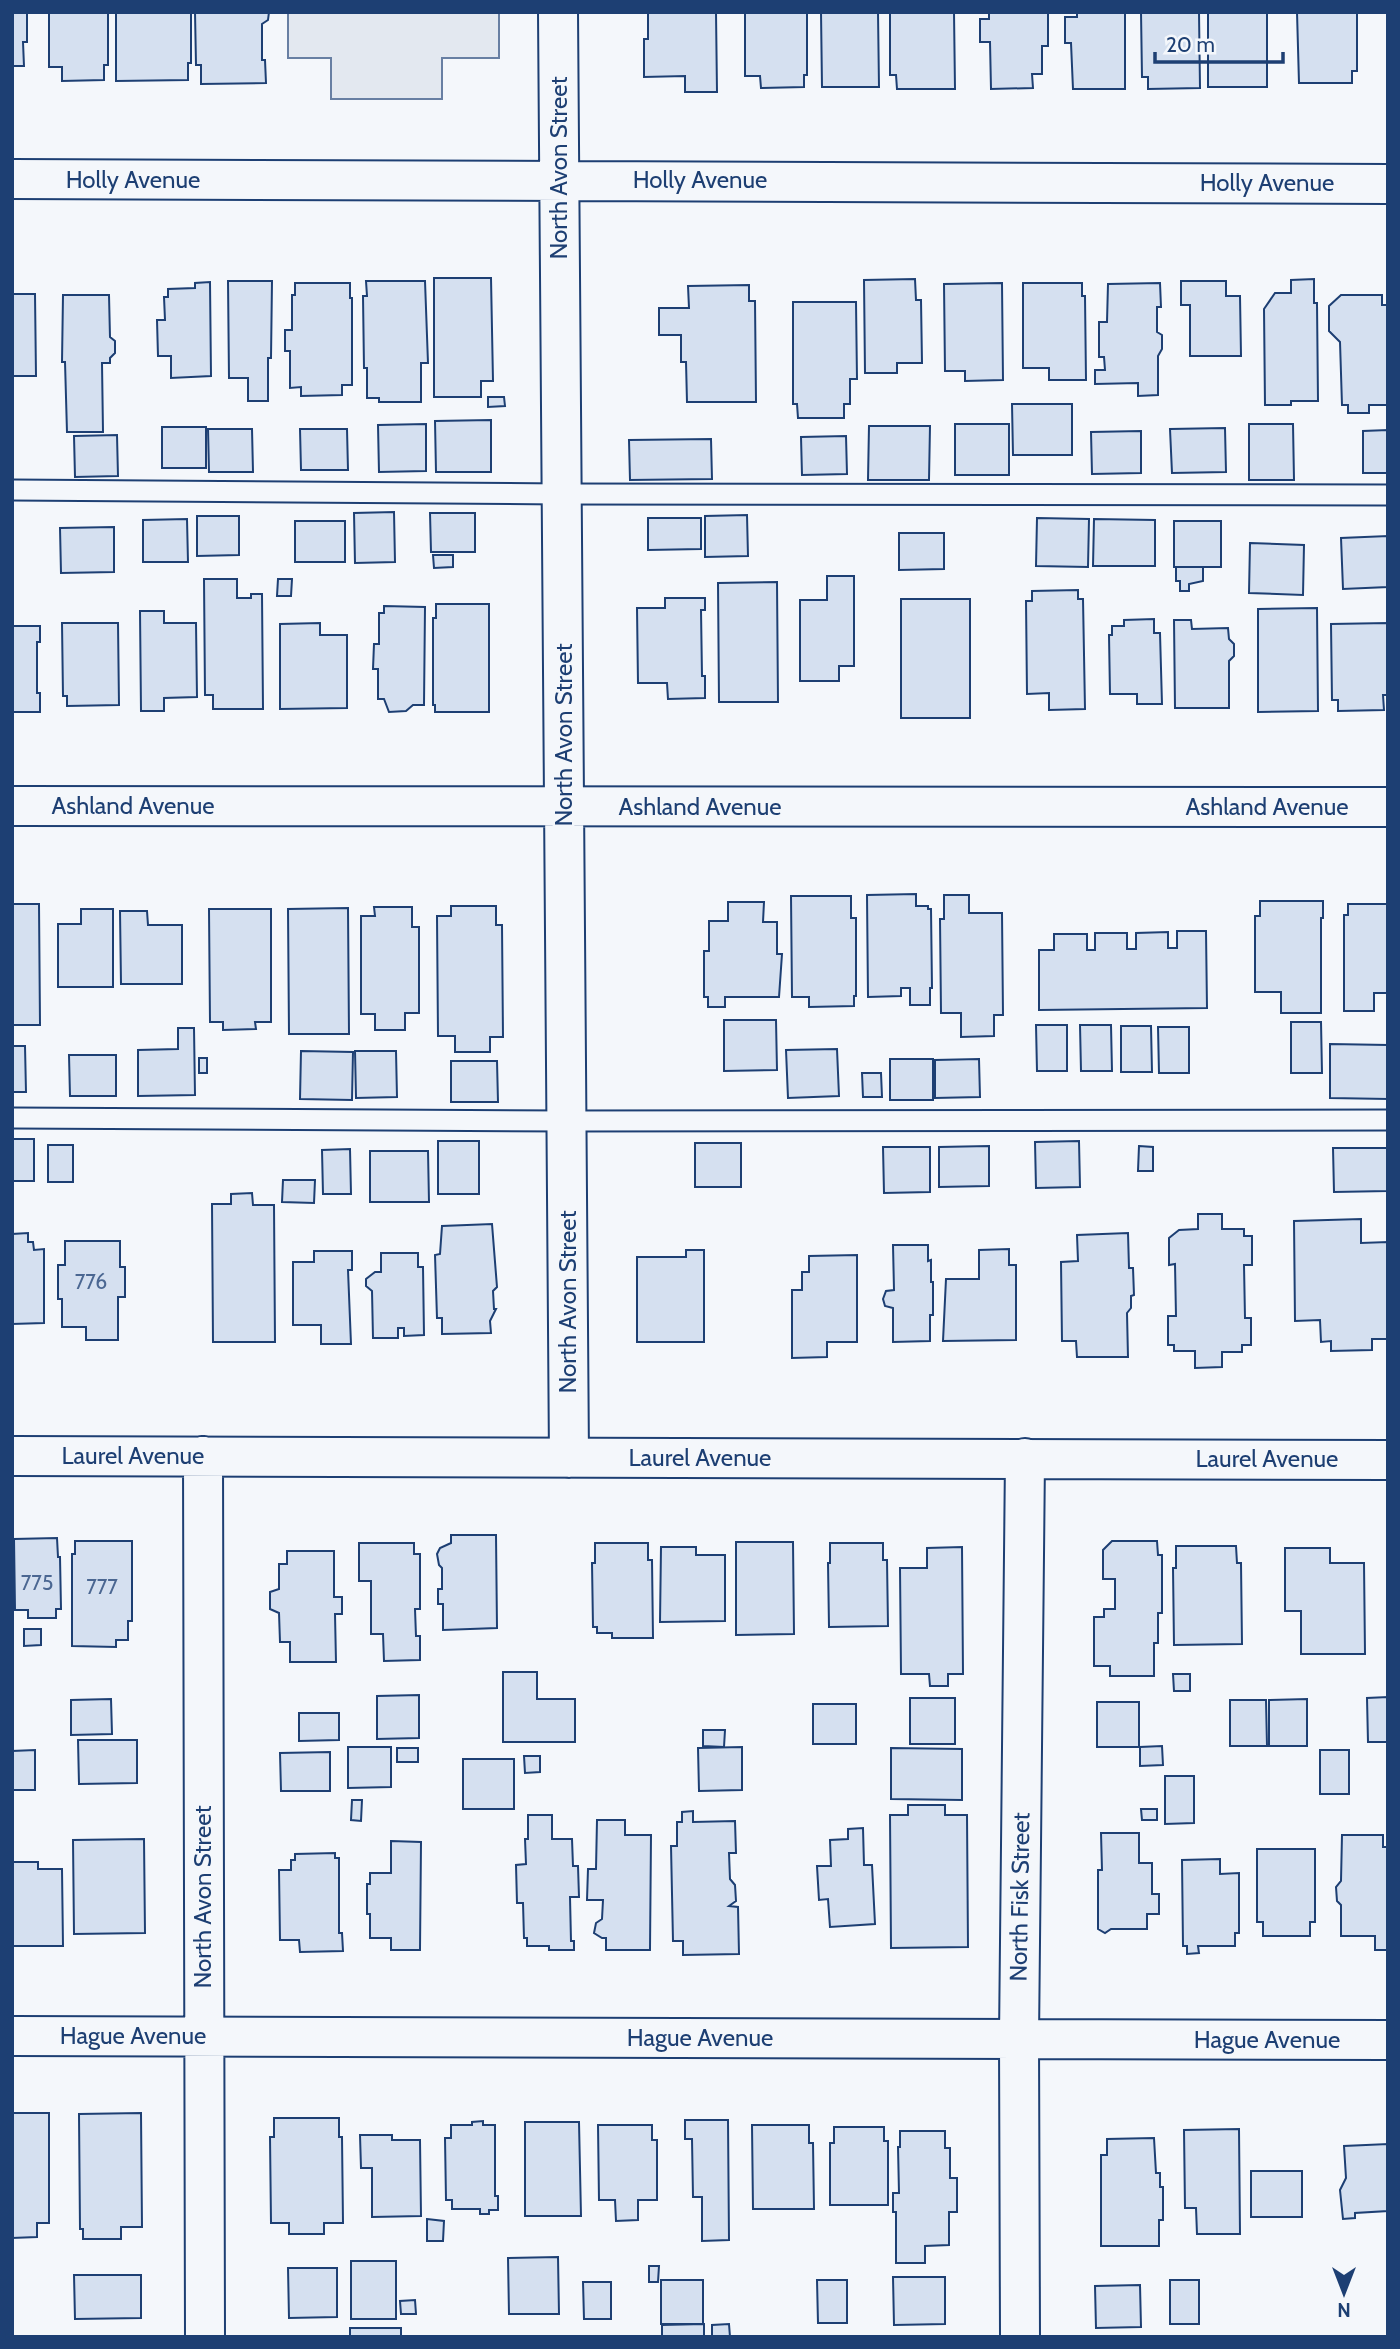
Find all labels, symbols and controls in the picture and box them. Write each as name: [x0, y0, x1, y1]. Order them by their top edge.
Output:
scale bar: [1155, 21, 1283, 65]
text: 20 m: [1166, 32, 1215, 57]
street label: North Avon Street: [544, 76, 573, 260]
street label: Holly Avenue: [66, 165, 200, 194]
street label: Holly Avenue: [633, 165, 767, 194]
street label: Holly Avenue: [1200, 168, 1334, 197]
street label: North Avon Street: [549, 643, 578, 827]
street label: Ashland Avenue: [51, 791, 215, 820]
street label: Ashland Avenue: [618, 792, 782, 821]
street label: Ashland Avenue: [1185, 792, 1349, 821]
street label: North Avon Street: [553, 1210, 582, 1394]
house number: 776: [75, 1269, 107, 1294]
street label: Laurel Avenue: [62, 1441, 204, 1470]
street label: Laurel Avenue: [629, 1443, 771, 1472]
street label: Laurel Avenue: [1196, 1444, 1338, 1473]
house number: 775: [21, 1570, 53, 1595]
house number: 777: [86, 1574, 118, 1599]
street label: North Avon Street: [188, 1805, 217, 1989]
street label: North Fisk Street: [1004, 1812, 1035, 1982]
street label: Hague Avenue: [60, 2021, 206, 2050]
street label: Hague Avenue: [627, 2023, 773, 2052]
street label: Hague Avenue: [1194, 2025, 1340, 2054]
north arrow: [1309, 2258, 1379, 2328]
text: N: [1337, 2298, 1351, 2321]

